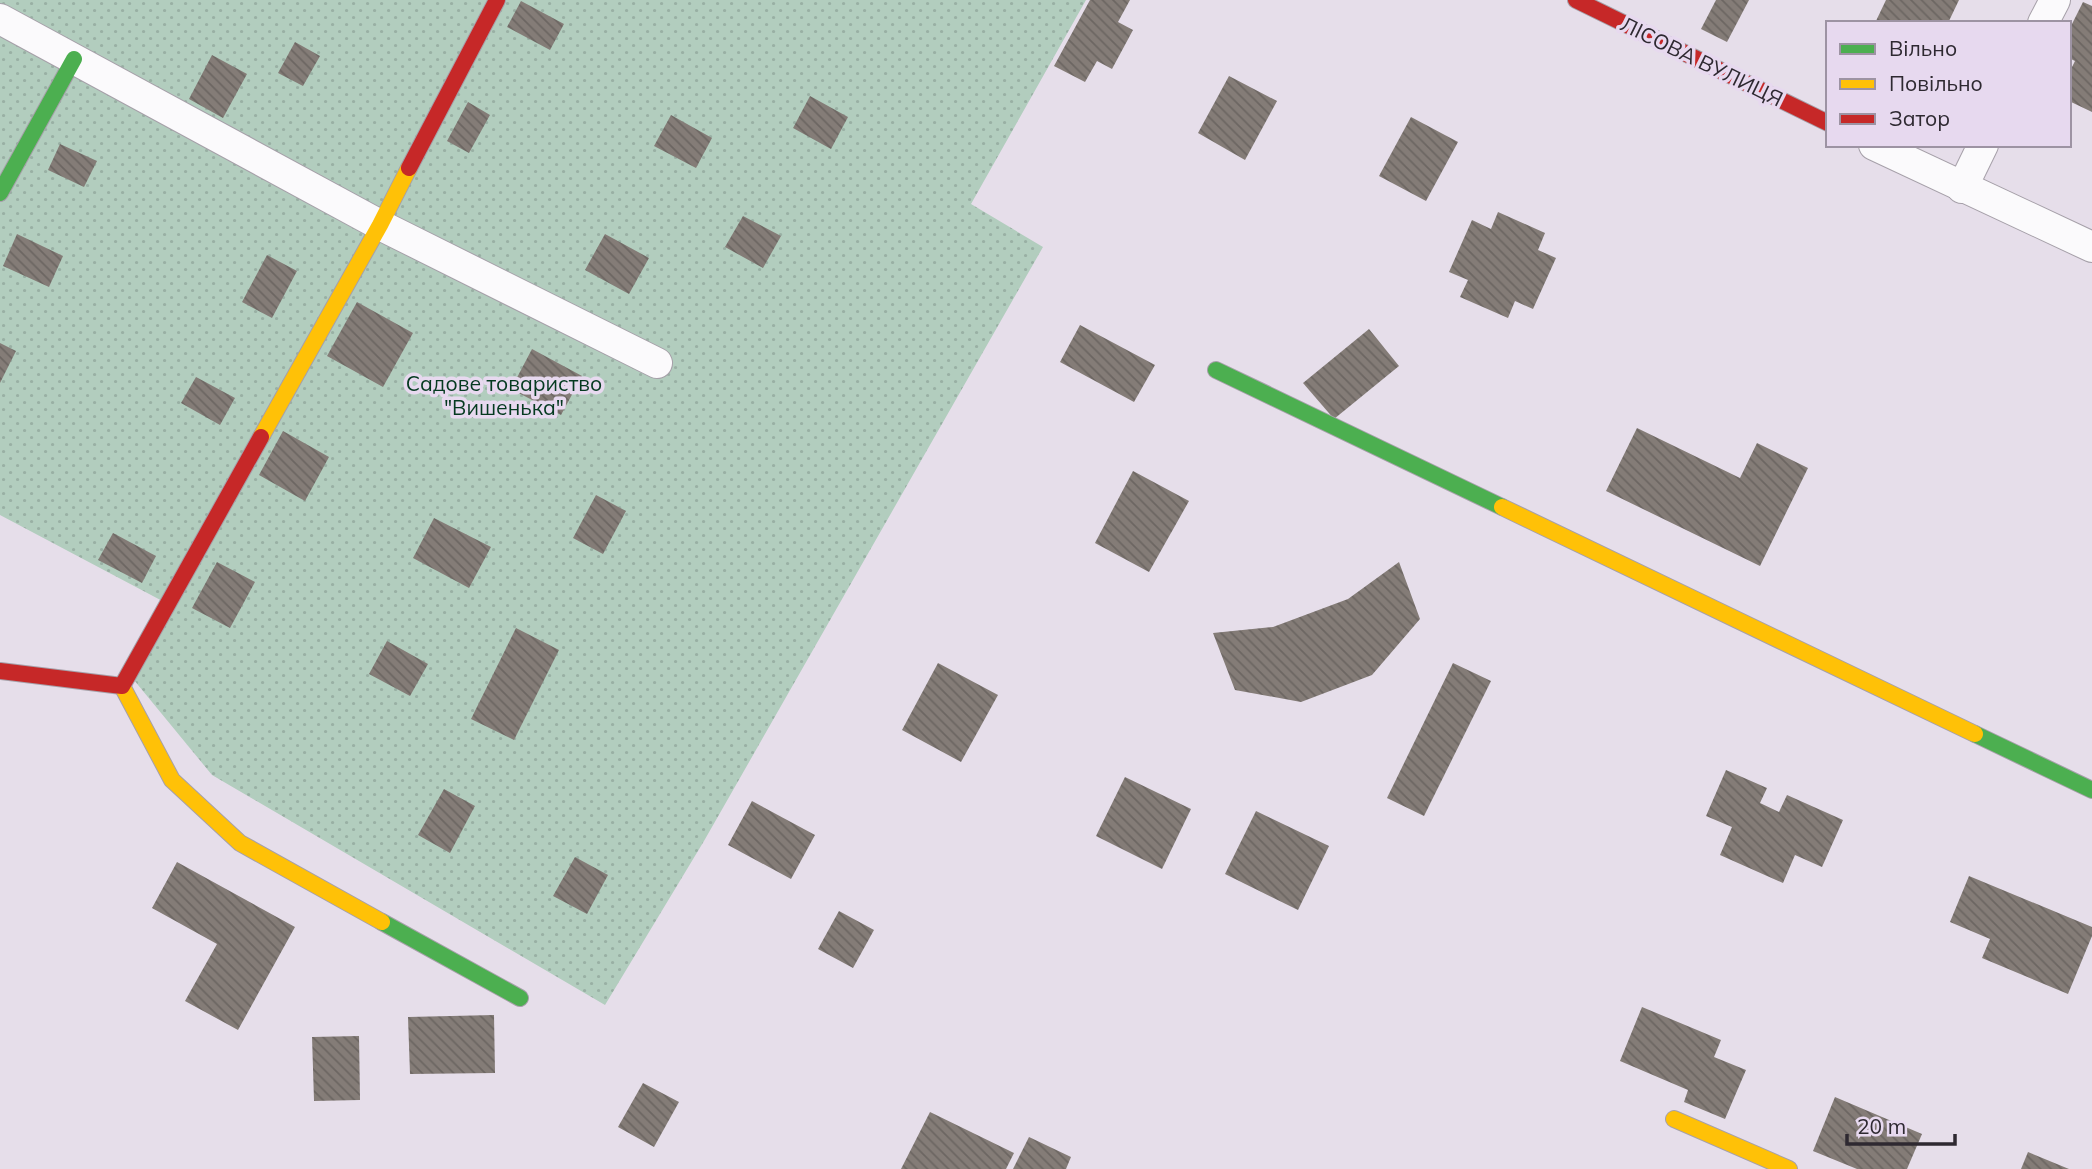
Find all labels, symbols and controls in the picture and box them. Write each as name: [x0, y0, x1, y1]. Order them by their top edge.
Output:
street label: ЛІСОВА ВУЛИЦЯ: [1617, 10, 1787, 112]
legend: [1826, 21, 2071, 147]
text: Вільно: [1889, 35, 1957, 61]
text: Повільно: [1889, 70, 1983, 96]
text: Затор: [1889, 105, 1950, 131]
park label: Садове товариство "Вишенька": [406, 370, 602, 420]
scale bar: [1847, 1102, 1955, 1146]
text: 20 m: [1857, 1113, 1906, 1139]

